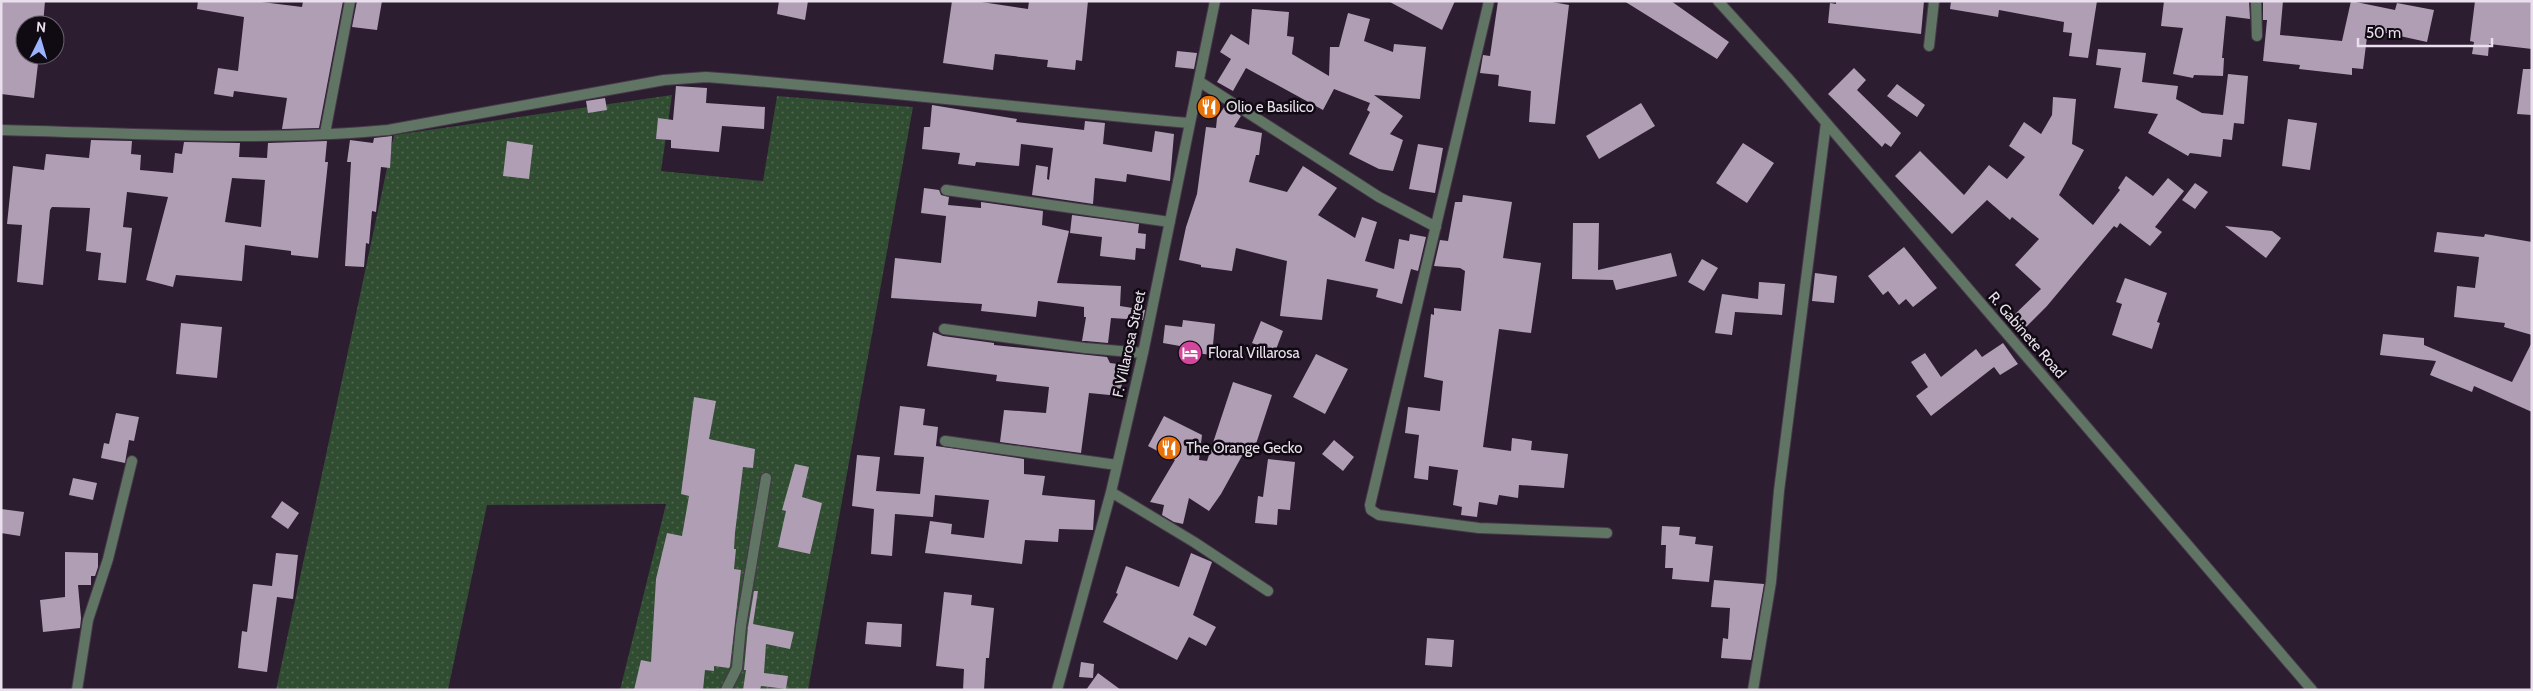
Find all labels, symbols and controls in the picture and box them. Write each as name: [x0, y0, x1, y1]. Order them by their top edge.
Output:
north arrow: [15, 15, 65, 65]
scale bar: [2358, 15, 2492, 47]
text: N: [35, 18, 47, 36]
text: 50 m: [2366, 24, 2401, 42]
restaurant icon: Olio e Basilico: [1196, 94, 1222, 120]
place label: Olio e Basilico: [1226, 98, 1314, 116]
street label: R. Gabinete Road: [1984, 288, 2070, 382]
street label: F. Villarosa Street: [1109, 289, 1149, 399]
hotel icon: Floral Villarosa: [1177, 340, 1203, 366]
place label: Floral Villarosa: [1208, 344, 1301, 362]
restaurant icon: The Orange Gecko: [1156, 435, 1182, 461]
place label: The Orange Gecko: [1186, 439, 1302, 457]

